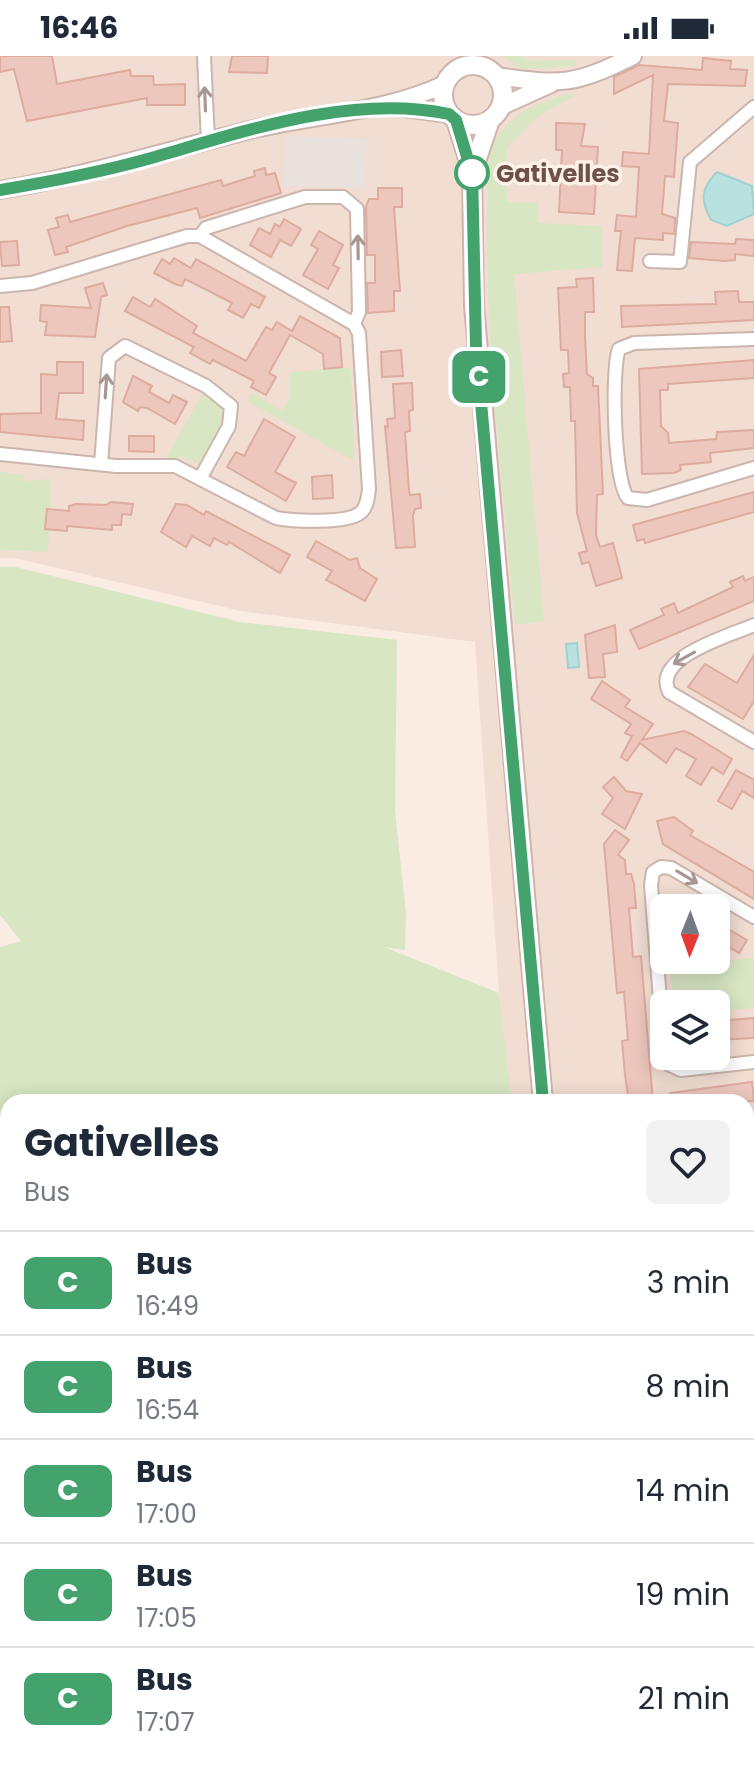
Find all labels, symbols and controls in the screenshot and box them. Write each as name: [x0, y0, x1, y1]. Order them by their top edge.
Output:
text: 16:46: [40, 6, 118, 49]
one-way arrow: [198, 86, 213, 113]
marker: Gativelles: [455, 156, 489, 190]
place label: Gativelles: [496, 157, 620, 190]
one-way arrow: [350, 234, 365, 261]
line badge: C: [453, 351, 505, 403]
text: C: [468, 357, 490, 396]
one-way arrow: [99, 373, 114, 400]
one-way arrow: [672, 651, 696, 666]
one-way arrow: [675, 869, 698, 885]
north arrow: [650, 894, 730, 974]
map controls: [650, 894, 730, 1070]
button: layers: [650, 990, 730, 1070]
text: Gativelles: [24, 1116, 220, 1169]
button: heart: [646, 1120, 730, 1204]
text: Bus: [24, 1174, 70, 1210]
text: Bus: [136, 1242, 193, 1285]
text: 3 min: [647, 1261, 730, 1304]
text: C: [57, 1263, 79, 1302]
text: 16:49: [136, 1288, 199, 1324]
text: Bus: [136, 1346, 193, 1389]
text: 8 min: [646, 1365, 730, 1408]
text: C: [57, 1367, 79, 1406]
text: 16:54: [136, 1392, 199, 1428]
text: Bus: [136, 1450, 193, 1493]
text: 14 min: [636, 1469, 730, 1512]
text: C: [57, 1471, 79, 1510]
text: 17:00: [136, 1496, 197, 1532]
text: Bus: [136, 1554, 193, 1597]
text: 19 min: [636, 1573, 730, 1616]
text: C: [57, 1575, 79, 1614]
text: 17:05: [136, 1600, 197, 1636]
text: Bus: [136, 1658, 193, 1701]
text: 21 min: [638, 1677, 730, 1720]
text: C: [57, 1679, 79, 1718]
text: 17:07: [136, 1704, 195, 1740]

